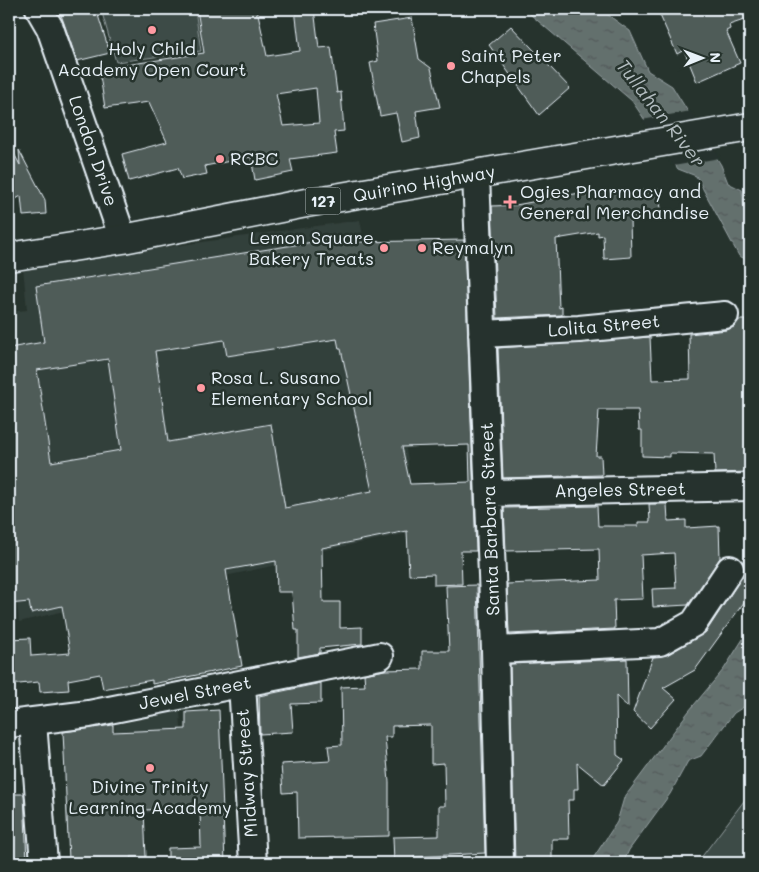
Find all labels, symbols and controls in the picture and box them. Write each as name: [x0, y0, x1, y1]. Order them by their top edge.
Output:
marker: Holy Child Academy Open Court: [146, 24, 158, 36]
north arrow: [676, 32, 726, 82]
place label: Holy Child Academy Open Court: [58, 36, 246, 81]
place label: Saint Peter Chapels: [461, 43, 562, 88]
text: N: [706, 52, 725, 63]
water label: Tullahan River: [611, 53, 712, 172]
marker: Saint Peter Chapels: [445, 60, 457, 72]
street label: London Drive: [64, 92, 124, 209]
place label: RCBC: [230, 146, 279, 170]
marker: RCBC: [214, 153, 226, 165]
street label: Quirino Highway: [351, 159, 497, 207]
place label: Ogies Pharmacy and General Merchandise: [520, 179, 709, 224]
road number: 127: [306, 188, 340, 215]
marker: Ogies Pharmacy and General Merchandise: [504, 196, 516, 208]
place label: Lemon Square Bakery Treats: [249, 225, 374, 270]
place label: Reymalyn: [432, 235, 514, 259]
marker: Lemon Square Bakery Treats: [378, 242, 390, 254]
marker: Reymalyn: [416, 242, 428, 254]
street label: Lolita Street: [547, 308, 661, 342]
place label: Rosa L. Susano Elementary School: [211, 365, 373, 410]
marker: Rosa L. Susano Elementary School: [195, 382, 207, 394]
street label: Santa Barbara Street: [474, 422, 504, 616]
street label: Angeles Street: [554, 476, 686, 502]
street label: Jewel Street: [137, 669, 253, 715]
street label: Midway Street: [230, 708, 262, 838]
marker: Divine Trinity Learning Academy: [144, 762, 156, 774]
place label: Divine Trinity Learning Academy: [68, 774, 232, 819]

